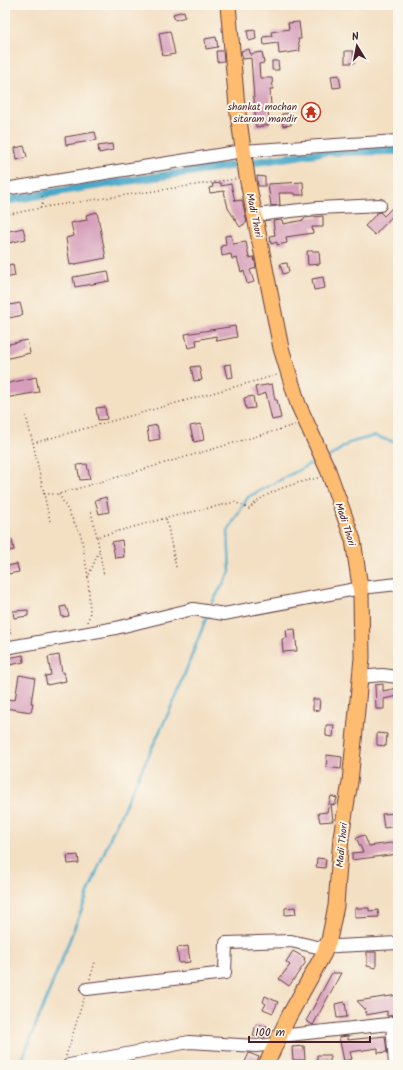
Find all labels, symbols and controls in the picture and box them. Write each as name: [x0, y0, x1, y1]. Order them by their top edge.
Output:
north arrow: [337, 26, 377, 66]
text: N: [350, 28, 360, 47]
place label: shankat mochan sitaram mandir: [228, 99, 298, 127]
temple icon: shankat mochan sitaram mandir: [300, 101, 322, 123]
street label: Madi Thori: [242, 192, 267, 239]
street label: Madi Thori: [331, 500, 360, 549]
street label: Madi Thori: [332, 821, 352, 868]
scale bar: [249, 1018, 370, 1044]
text: 100 m: [255, 1023, 286, 1042]

